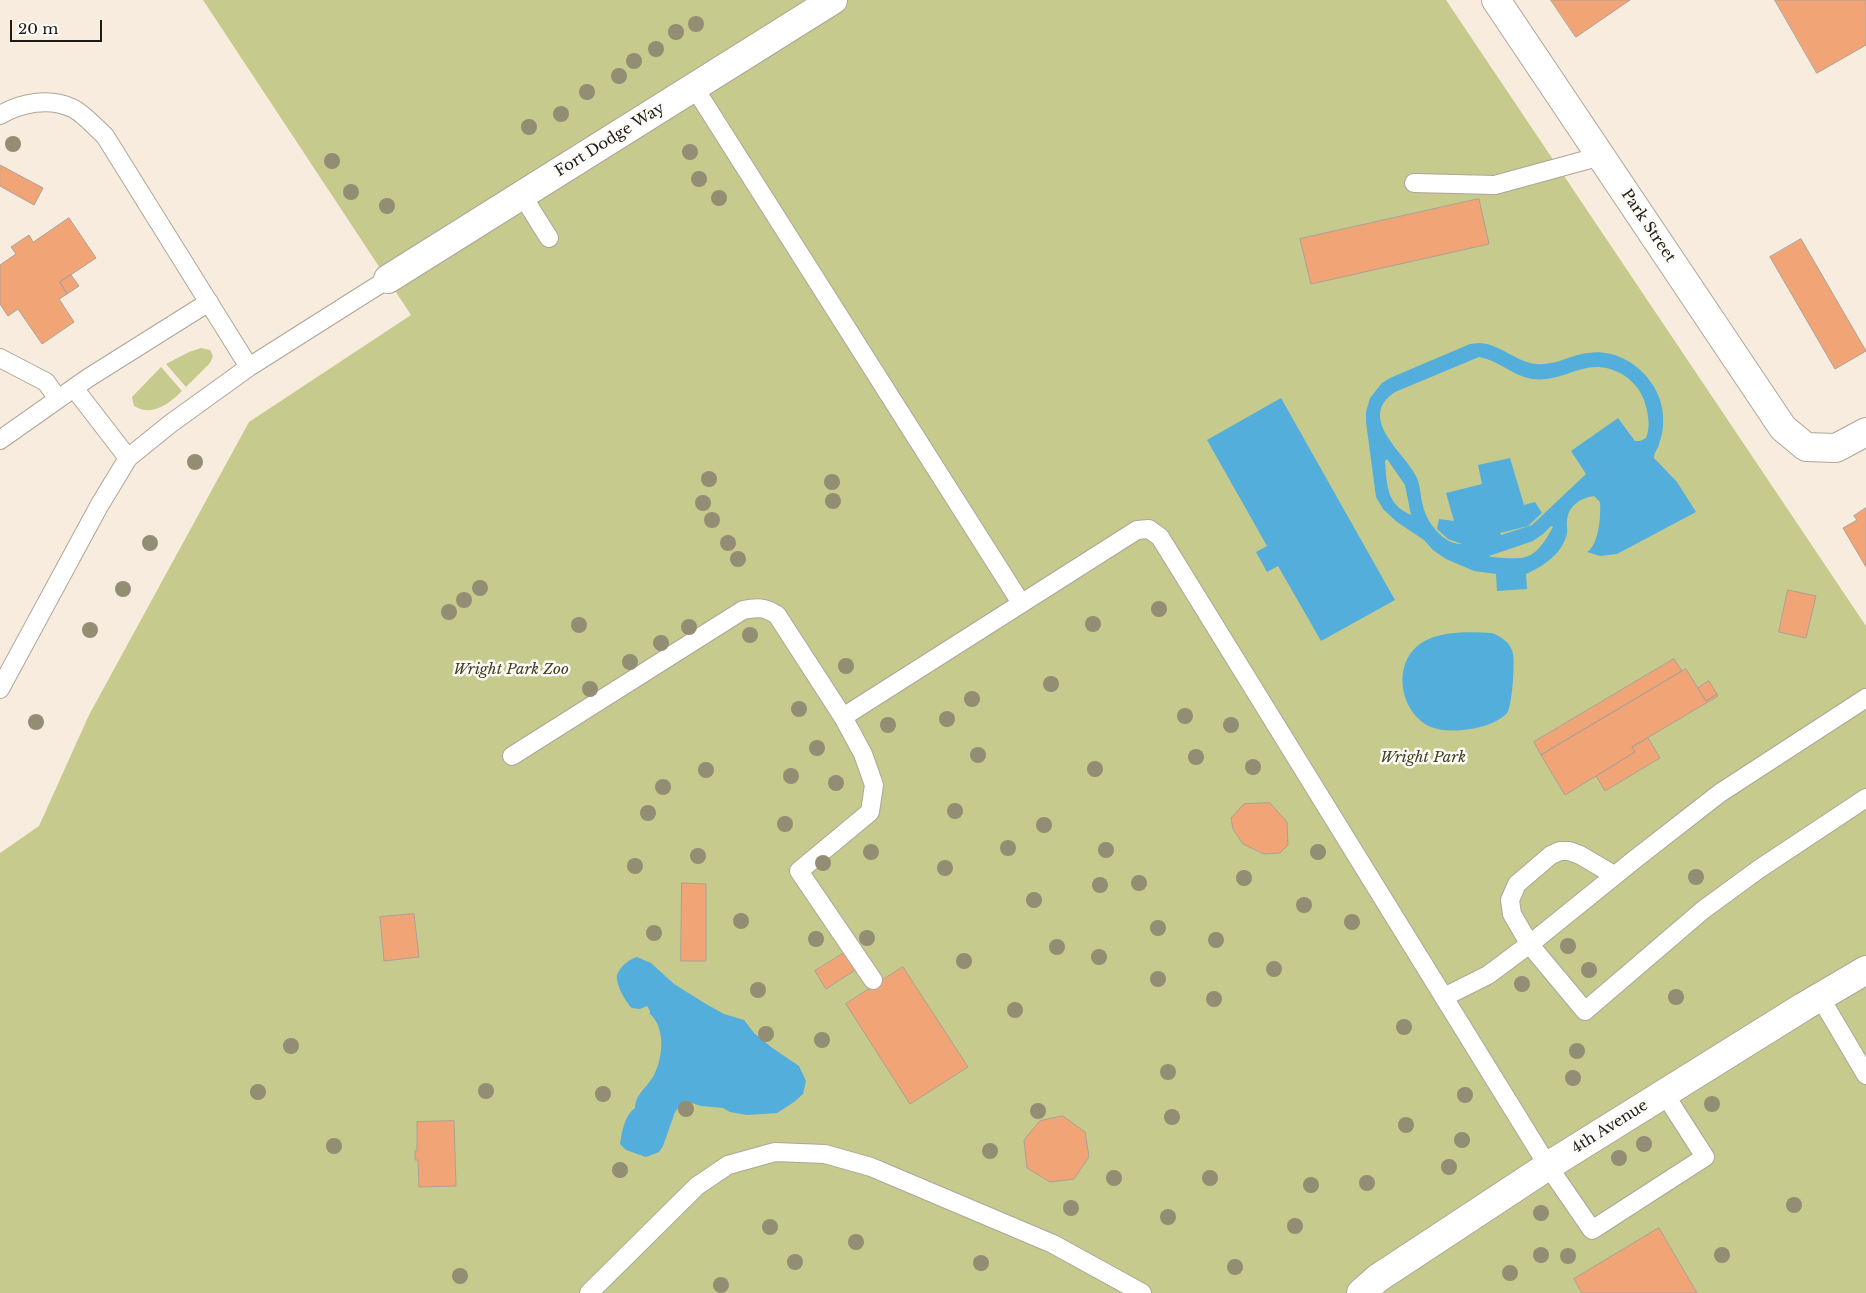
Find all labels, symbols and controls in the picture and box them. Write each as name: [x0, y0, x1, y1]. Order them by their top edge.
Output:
scale bar: [12, 10, 105, 42]
text: 20 m: [18, 19, 58, 38]
street label: Fort Dodge Way: [552, 99, 668, 181]
street label: Park Street: [1617, 186, 1679, 266]
park label: Wright Park Zoo: [453, 661, 569, 679]
park label: Wright Park: [1380, 749, 1466, 767]
street label: 4th Avenue: [1569, 1097, 1651, 1157]

